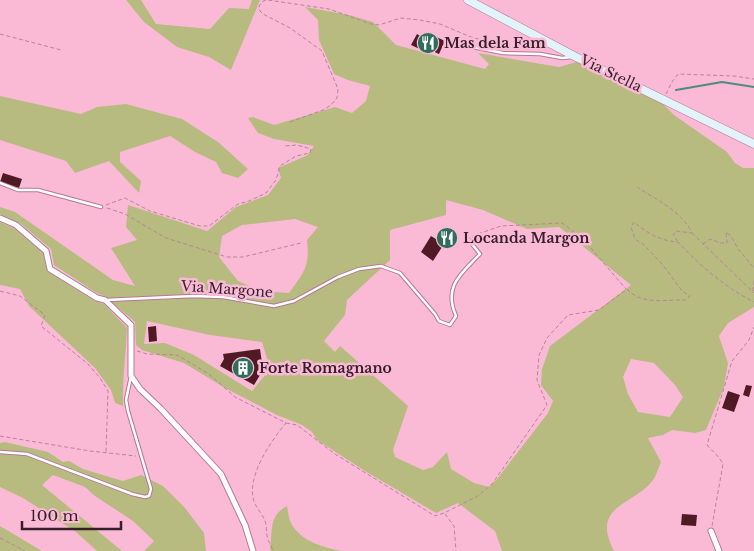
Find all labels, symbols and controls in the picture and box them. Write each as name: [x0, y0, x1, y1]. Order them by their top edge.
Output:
restaurant icon: Mas dela Fam: [416, 31, 440, 55]
place label: Mas dela Fam: [444, 34, 546, 52]
street label: Via Stella: [576, 50, 645, 96]
restaurant icon: Locanda Margon: [435, 226, 459, 250]
place label: Locanda Margon: [463, 229, 589, 247]
street label: Via Margone: [179, 277, 274, 301]
building icon: Forte Romagnano: [231, 356, 255, 380]
place label: Forte Romagnano: [259, 359, 392, 377]
scale bar: [22, 498, 121, 530]
text: 100 m: [30, 506, 79, 525]

